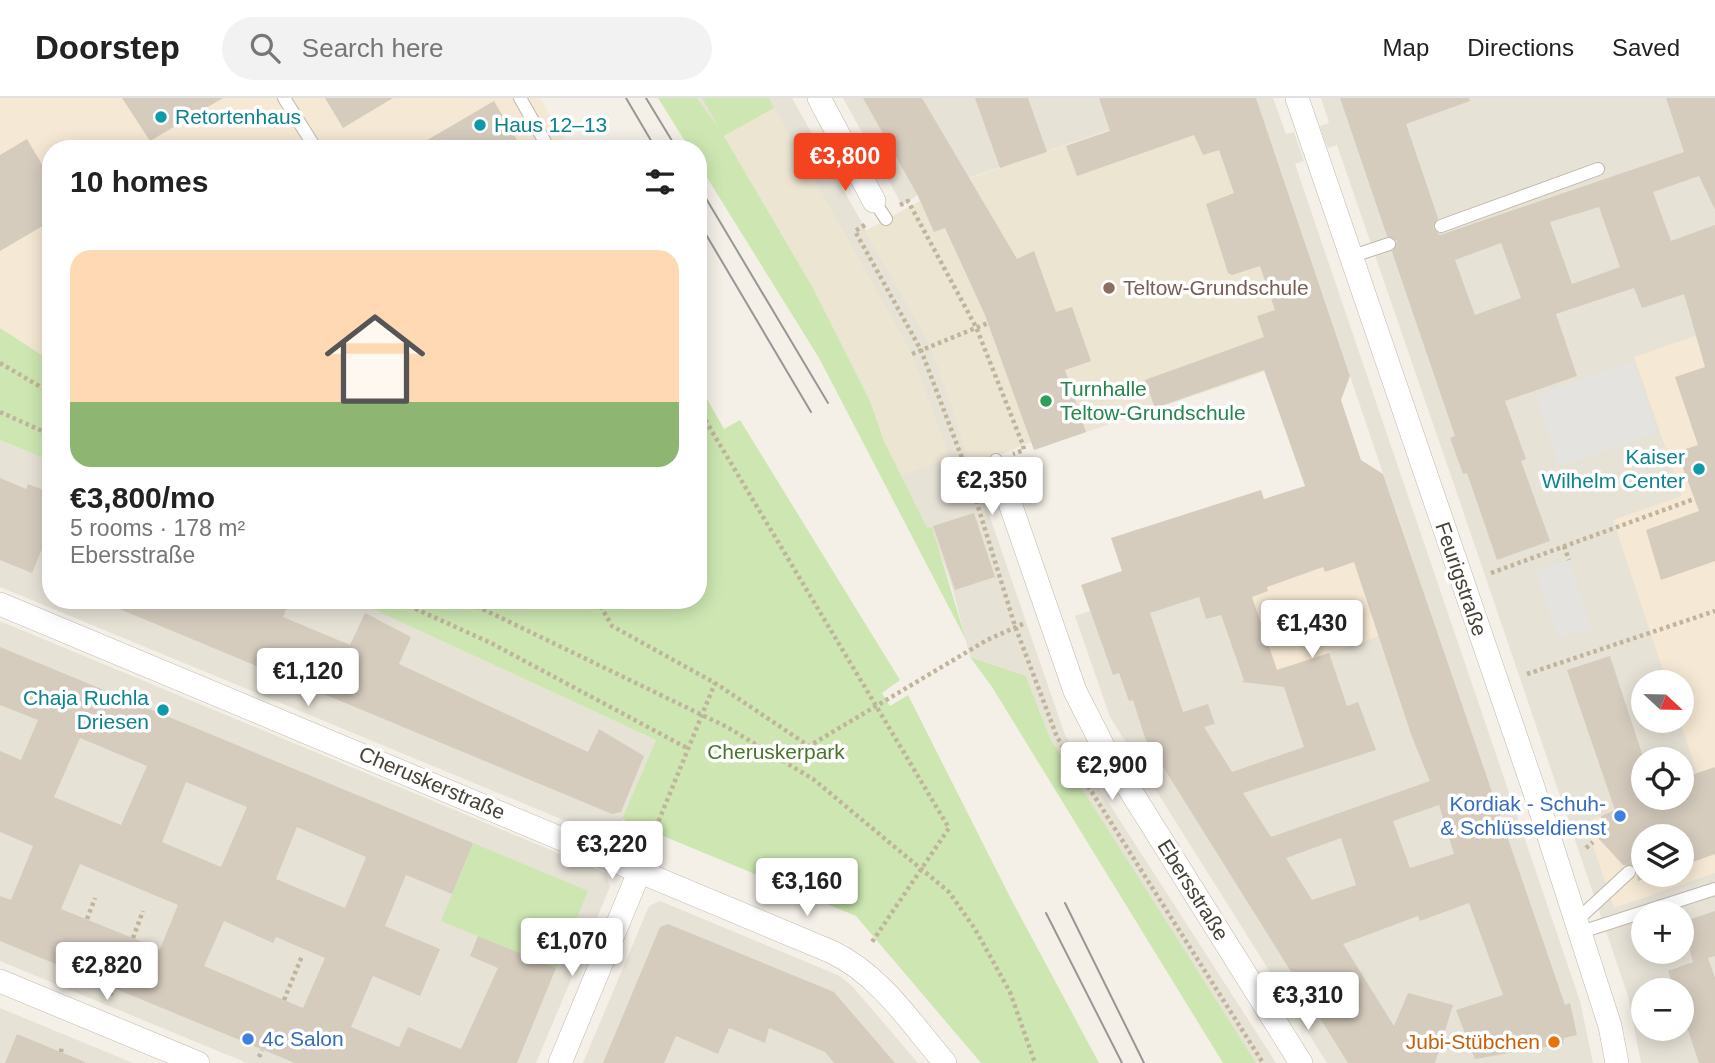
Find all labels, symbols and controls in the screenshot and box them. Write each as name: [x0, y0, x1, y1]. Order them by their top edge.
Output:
search box: [222, 17, 712, 80]
text: Doorstep: [35, 29, 180, 66]
icon: search: [246, 29, 284, 67]
text: Search here: [302, 33, 444, 63]
text: Map: [1383, 34, 1429, 61]
text: Directions: [1467, 34, 1574, 61]
text: Saved: [1612, 34, 1680, 61]
place label: Retortenhaus: [175, 105, 301, 128]
marker: Retortenhaus: [153, 109, 169, 125]
place label: Haus 12–13: [494, 113, 607, 136]
marker: Haus 12–13: [472, 117, 488, 133]
pin: €3,800: [788, 134, 902, 193]
text: €3,800: [810, 143, 880, 169]
icon: filters: [641, 163, 679, 201]
text: 10 homes: [70, 165, 208, 198]
place label: Teltow-Grundschule: [1123, 276, 1309, 299]
marker: Teltow-Grundschule: [1101, 280, 1117, 296]
icon: home: [312, 296, 438, 422]
place label: Turnhalle Teltow-Grundschule: [1060, 377, 1246, 424]
marker: Turnhalle Teltow-Grundschule: [1038, 393, 1054, 409]
place label: Kaiser Wilhelm Center: [1541, 445, 1685, 492]
pin: €2,350: [935, 458, 1049, 517]
marker: Kaiser Wilhelm Center: [1691, 461, 1707, 477]
text: €2,350: [957, 467, 1027, 493]
text: €3,800/mo: [70, 481, 215, 514]
text: 5 rooms · 178 m²: [70, 515, 245, 541]
street label: Feurigstraße: [1431, 519, 1492, 639]
text: Ebersstraße: [70, 542, 195, 568]
pin: €1,430: [1255, 601, 1369, 660]
text: €1,430: [1277, 610, 1347, 636]
pin: €1,120: [251, 648, 365, 708]
text: €1,120: [273, 658, 343, 684]
north arrow: [1631, 670, 1694, 733]
map controls: [1631, 670, 1694, 1041]
place label: Chaja Ruchla Driesen: [23, 686, 149, 733]
marker: Chaja Ruchla Driesen: [155, 702, 171, 718]
park label: Cheruskerpark: [707, 740, 845, 763]
street label: Cheruskerstraße: [356, 741, 509, 824]
pin: €2,900: [1055, 742, 1169, 802]
button: locate: [1631, 747, 1694, 810]
text: €2,900: [1077, 752, 1147, 778]
place label: Kordiak - Schuh- & Schlüsseldienst: [1440, 792, 1606, 839]
marker: Kordiak - Schuh- & Schlüsseldienst: [1612, 808, 1628, 824]
pin: €3,220: [555, 822, 669, 881]
button: layers: [1631, 824, 1694, 887]
text: €3,220: [577, 831, 647, 857]
street label: Ebersstraße: [1153, 835, 1233, 944]
pin: €3,160: [750, 858, 864, 918]
text: €3,160: [772, 868, 842, 894]
button: +: [1631, 901, 1694, 964]
pin: €1,070: [515, 918, 629, 978]
text: €1,070: [537, 928, 607, 954]
pin: €2,820: [50, 942, 164, 1002]
text: €2,820: [72, 952, 142, 978]
pin: €3,310: [1251, 972, 1365, 1032]
button: −: [1631, 978, 1694, 1041]
text: €3,310: [1273, 982, 1343, 1008]
place label: 4c Salon: [262, 1027, 344, 1050]
place label: Jubi-Stübchen: [1406, 1030, 1540, 1053]
marker: 4c Salon: [240, 1031, 256, 1047]
marker: Jubi-Stübchen: [1546, 1034, 1562, 1050]

